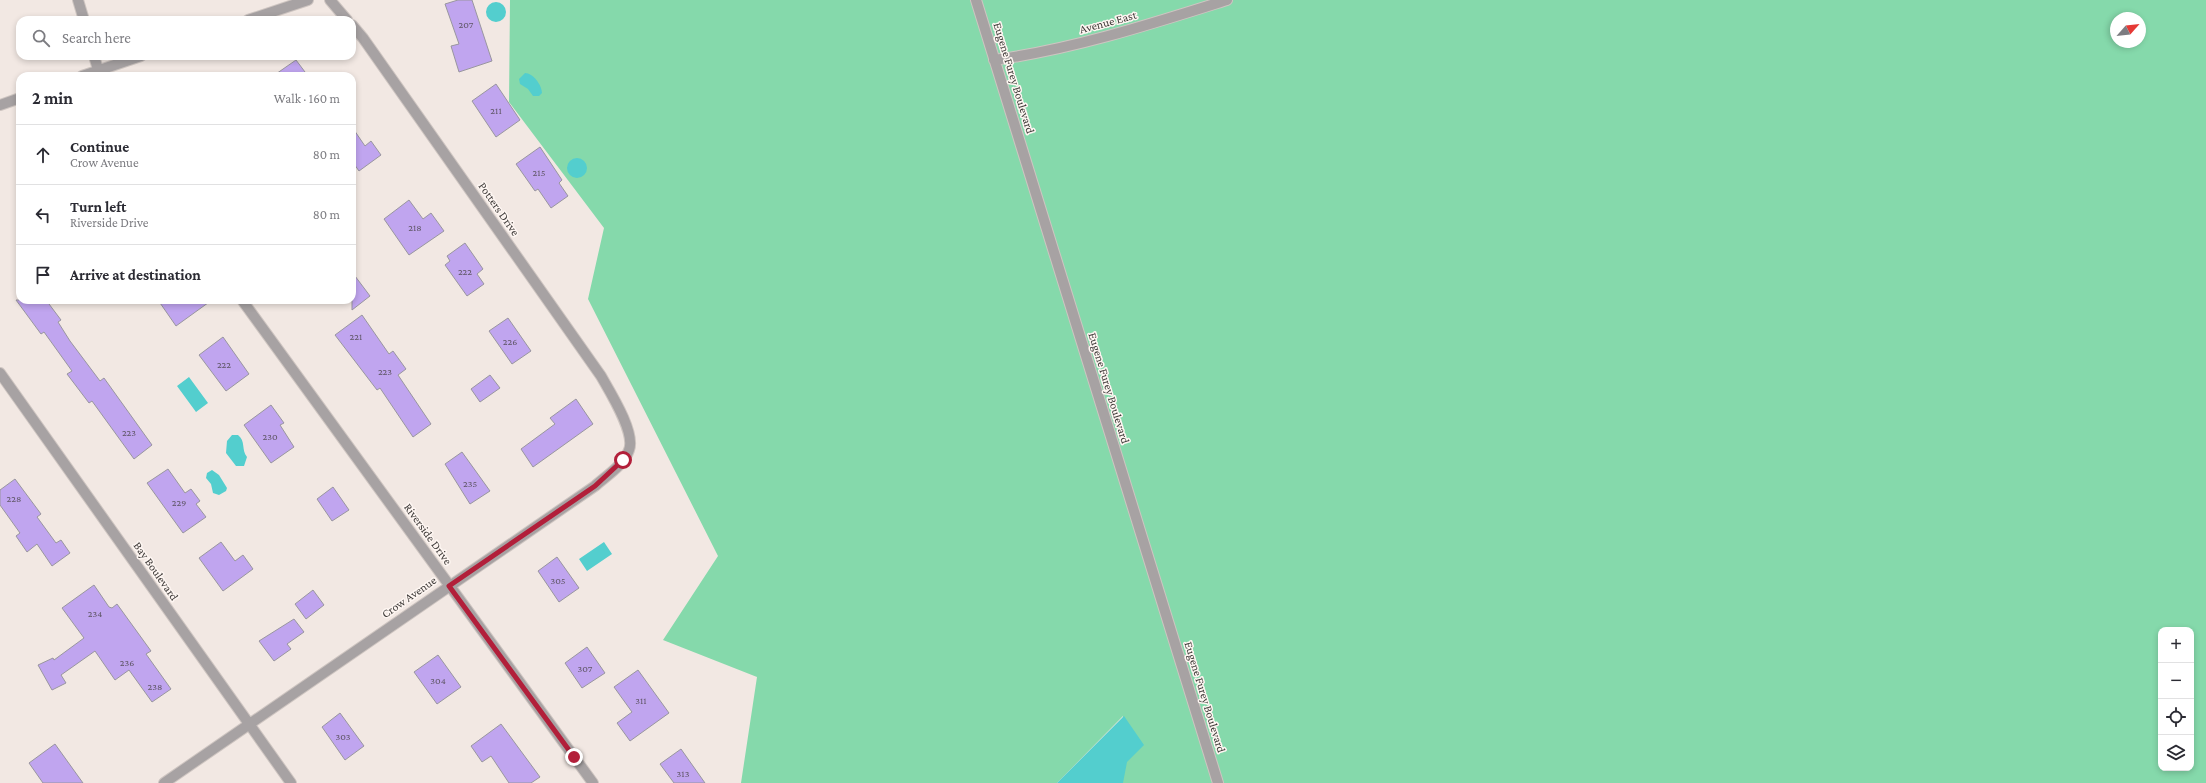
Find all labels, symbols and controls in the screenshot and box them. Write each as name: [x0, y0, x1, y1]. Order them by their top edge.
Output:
street label: Avenue East: [1078, 7, 1139, 36]
north arrow: [2110, 12, 2146, 48]
search box: [16, 16, 356, 60]
house number: 207: [459, 19, 474, 30]
street label: Eugene Furey Boulevard: [990, 21, 1038, 136]
icon: search: [30, 27, 52, 49]
text: Search here: [62, 30, 131, 46]
text: 2 min: [32, 89, 73, 108]
text: Walk · 160 m: [274, 91, 340, 106]
house number: 211: [490, 105, 502, 116]
text: Continue: [70, 139, 129, 155]
icon: ahead: [32, 144, 54, 166]
text: 80 m: [313, 147, 340, 162]
text: Crow Avenue: [70, 155, 139, 170]
house number: 215: [533, 167, 546, 178]
street label: Potters Drive: [475, 180, 523, 238]
text: Turn left: [70, 199, 126, 215]
icon: left: [32, 204, 54, 226]
text: 80 m: [313, 207, 340, 222]
text: Riverside Drive: [70, 215, 149, 230]
house number: 218: [408, 222, 422, 233]
icon: arrive: [32, 264, 54, 286]
house number: 222: [458, 266, 472, 277]
text: Arrive at destination: [70, 267, 201, 283]
house number: 221: [350, 331, 362, 342]
street label: Eugene Furey Boulevard: [1085, 331, 1133, 446]
house number: 226: [503, 336, 517, 347]
house number: 222: [217, 359, 231, 370]
house number: 223: [378, 366, 392, 377]
house number: 223: [122, 427, 136, 438]
house number: 230: [262, 431, 278, 442]
route start: [614, 451, 632, 469]
house number: 235: [463, 478, 477, 489]
house number: 228: [7, 493, 21, 504]
house number: 229: [172, 497, 186, 508]
street label: Riverside Drive: [401, 501, 455, 567]
street label: Bay Boulevard: [131, 539, 182, 604]
street label: Crow Avenue: [379, 573, 439, 621]
house number: 305: [550, 575, 566, 586]
house number: 234: [88, 608, 102, 619]
map controls: [2158, 627, 2194, 771]
button: +: [2158, 627, 2194, 663]
street label: Eugene Furey Boulevard: [1181, 640, 1229, 755]
house number: 236: [120, 657, 134, 668]
house number: 307: [578, 663, 593, 674]
button: −: [2158, 663, 2194, 699]
house number: 304: [430, 675, 446, 686]
house number: 238: [148, 681, 162, 692]
house number: 311: [635, 695, 647, 706]
button: locate: [2158, 699, 2194, 735]
house number: 303: [335, 731, 351, 742]
button: layers: [2158, 735, 2194, 771]
route end: [565, 748, 583, 766]
house number: 313: [677, 768, 690, 779]

